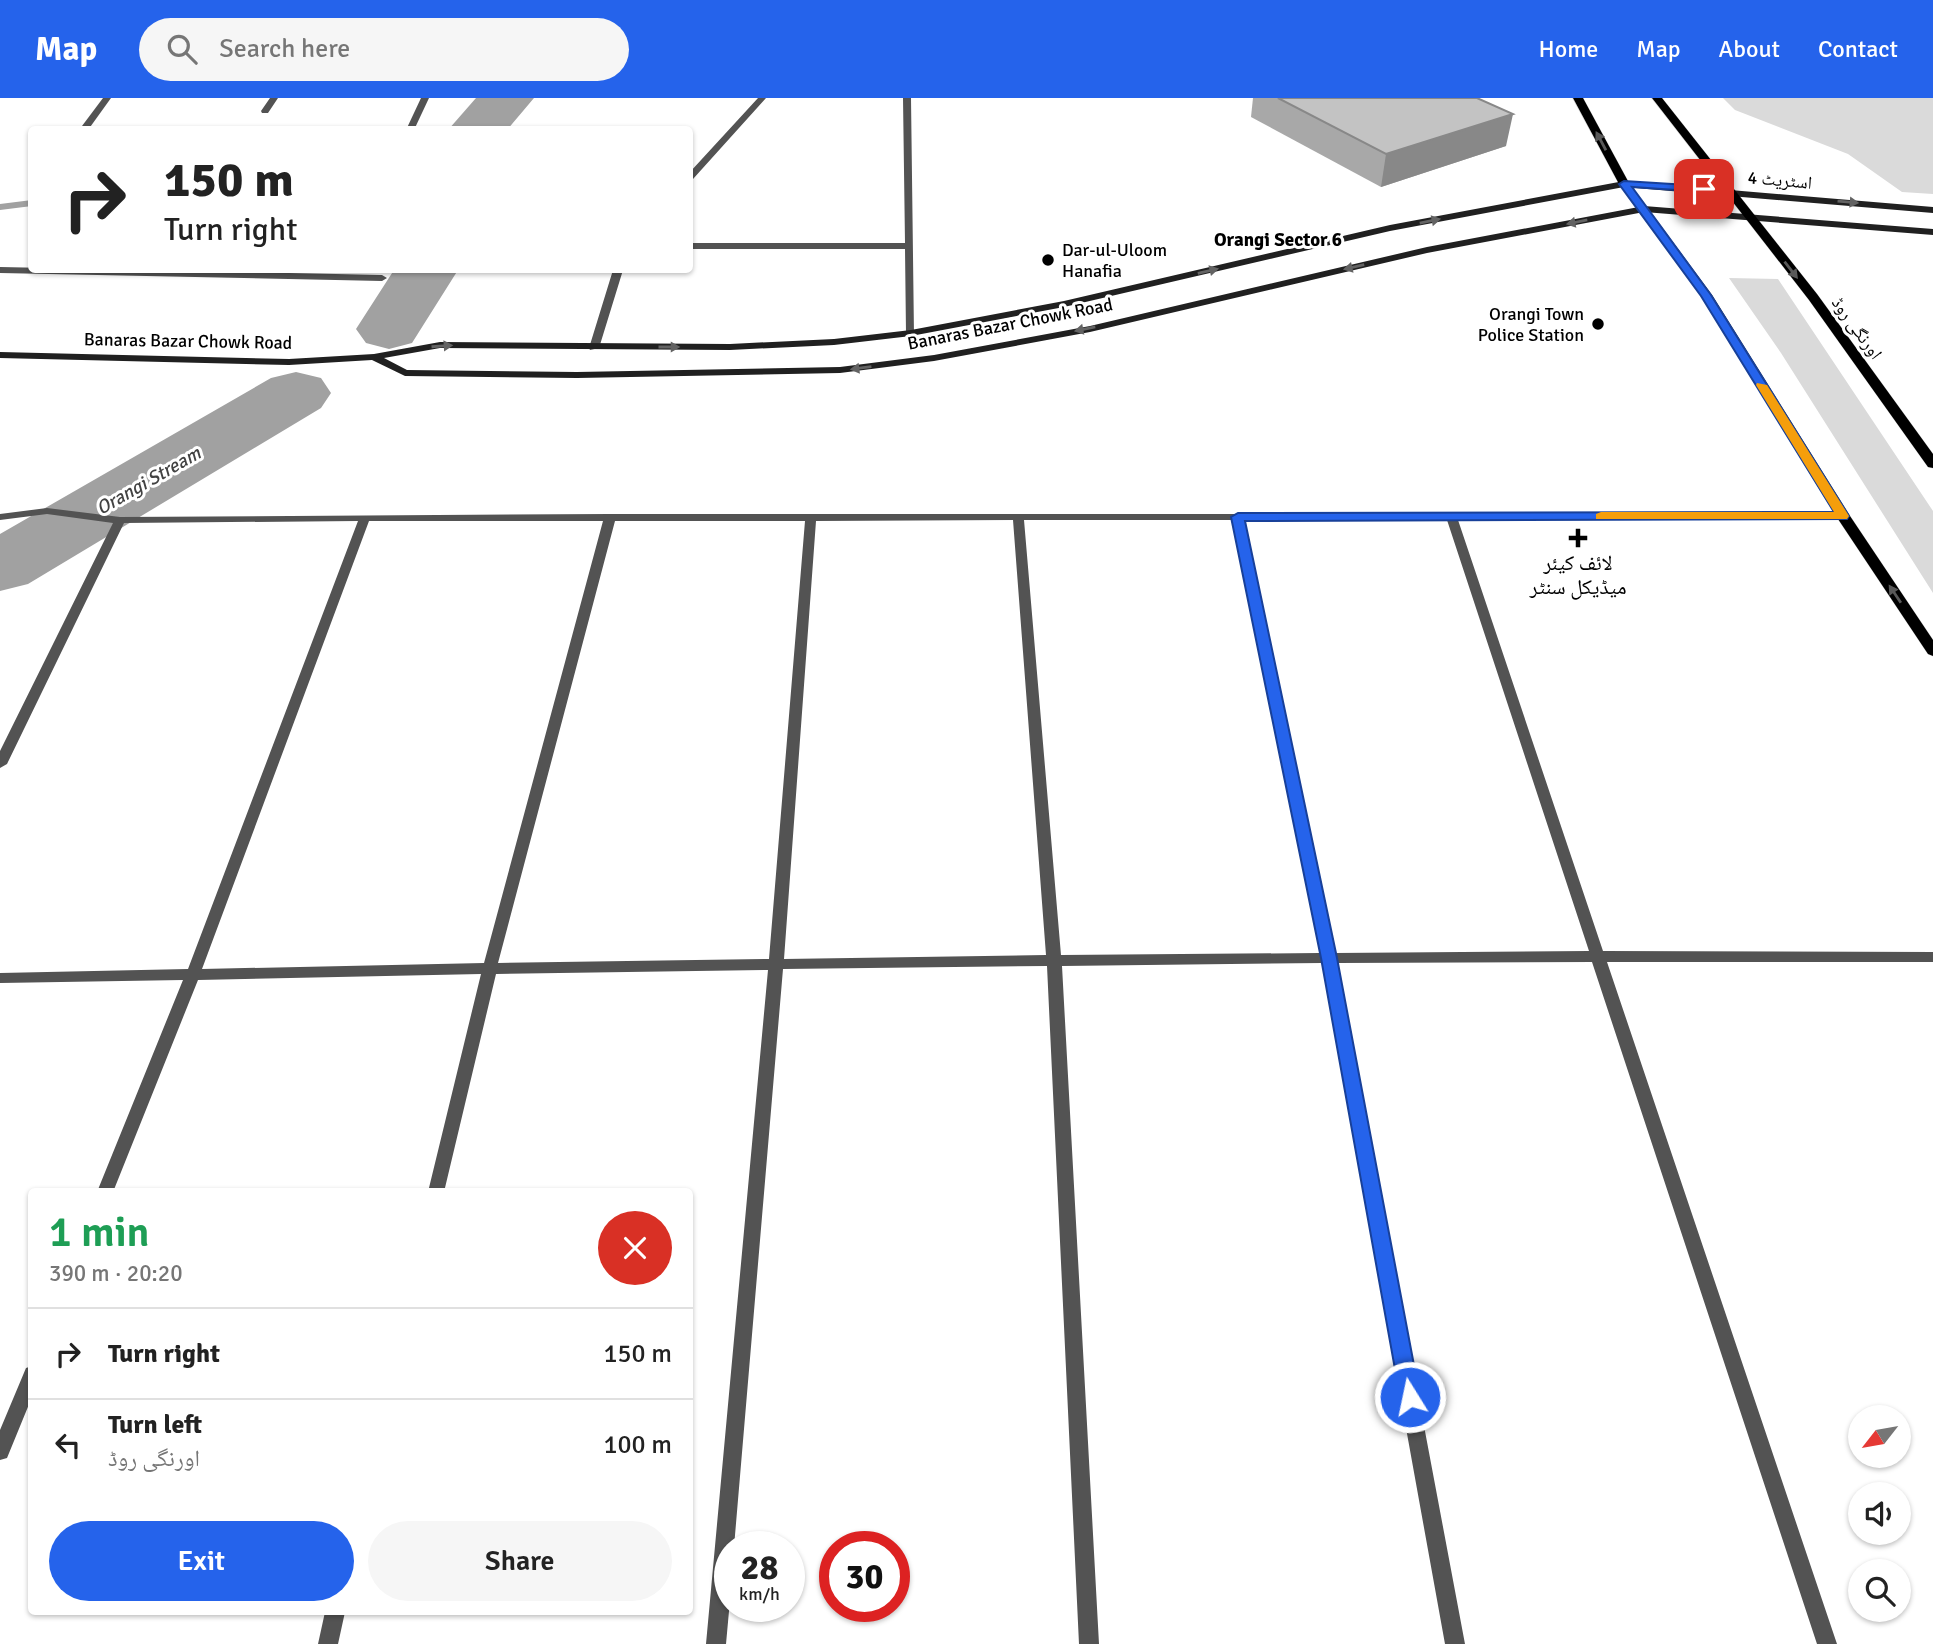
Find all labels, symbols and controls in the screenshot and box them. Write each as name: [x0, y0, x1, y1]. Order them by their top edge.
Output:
search box: [139, 18, 629, 81]
text: Map: [35, 29, 97, 70]
icon: search: [163, 30, 201, 68]
text: Search here: [219, 33, 350, 65]
text: Home: [1538, 34, 1598, 64]
text: Map: [1636, 34, 1681, 64]
text: About: [1719, 34, 1780, 64]
text: Contact: [1818, 34, 1898, 64]
one-way arrow: [1595, 131, 1607, 151]
text: 150 m: [164, 150, 294, 210]
icon: right: [49, 154, 140, 245]
pin: [1674, 159, 1734, 219]
street label: اسٹریٹ 4: [1747, 166, 1813, 194]
icon: arrive: [1685, 170, 1723, 208]
one-way arrow: [1837, 197, 1859, 208]
text: Turn right: [164, 210, 297, 249]
one-way arrow: [1419, 215, 1441, 226]
one-way arrow: [1566, 216, 1588, 227]
district label: Orangi Sector 6: [1214, 228, 1342, 252]
place label: Dar-ul-Uloom Hanafia: [1062, 239, 1167, 282]
marker: Dar-ul-Uloom Hanafia: [1040, 252, 1056, 268]
one-way arrow: [1783, 260, 1798, 278]
one-way arrow: [1343, 262, 1365, 273]
one-way arrow: [1197, 265, 1219, 276]
street label: اورنگی روڈ: [1827, 292, 1887, 364]
street label: Banaras Bazar Chowk Road: [906, 293, 1114, 355]
place label: Orangi Town Police Station: [1478, 303, 1584, 346]
marker: Orangi Town Police Station: [1590, 316, 1606, 332]
one-way arrow: [1074, 324, 1096, 335]
street label: Banaras Bazar Chowk Road: [84, 328, 292, 354]
one-way arrow: [431, 340, 453, 351]
one-way arrow: [658, 341, 680, 353]
one-way arrow: [849, 362, 871, 373]
water label: Orangi Stream: [92, 441, 206, 520]
marker: لائف کیئر میڈیکل سنٹر: [1568, 528, 1588, 548]
place label: لائف کیئر میڈیکل سنٹر: [1529, 550, 1626, 600]
one-way arrow: [1888, 585, 1902, 603]
text: 1 min: [49, 1207, 150, 1258]
button: close: [598, 1211, 672, 1285]
text: 390 m · 20:20: [49, 1259, 183, 1288]
icon: right: [49, 1335, 87, 1373]
text: Turn right: [108, 1338, 220, 1370]
text: 150 m: [603, 1338, 672, 1370]
position arrow: [1373, 1360, 1447, 1434]
north arrow: [1848, 1405, 1911, 1468]
map controls: [1848, 1405, 1911, 1622]
text: Turn left: [108, 1409, 202, 1441]
icon: left: [49, 1426, 87, 1464]
text: 100 m: [603, 1429, 672, 1461]
text: اورنگی روڈ: [108, 1444, 200, 1473]
button: sound: [1848, 1482, 1911, 1545]
button: Exit: [49, 1521, 354, 1601]
button: Share: [368, 1521, 672, 1601]
speed limit sign: 30: [819, 1531, 910, 1622]
text: 28: [741, 1546, 778, 1589]
button: search: [1848, 1559, 1911, 1622]
text: km/h: [739, 1583, 780, 1605]

